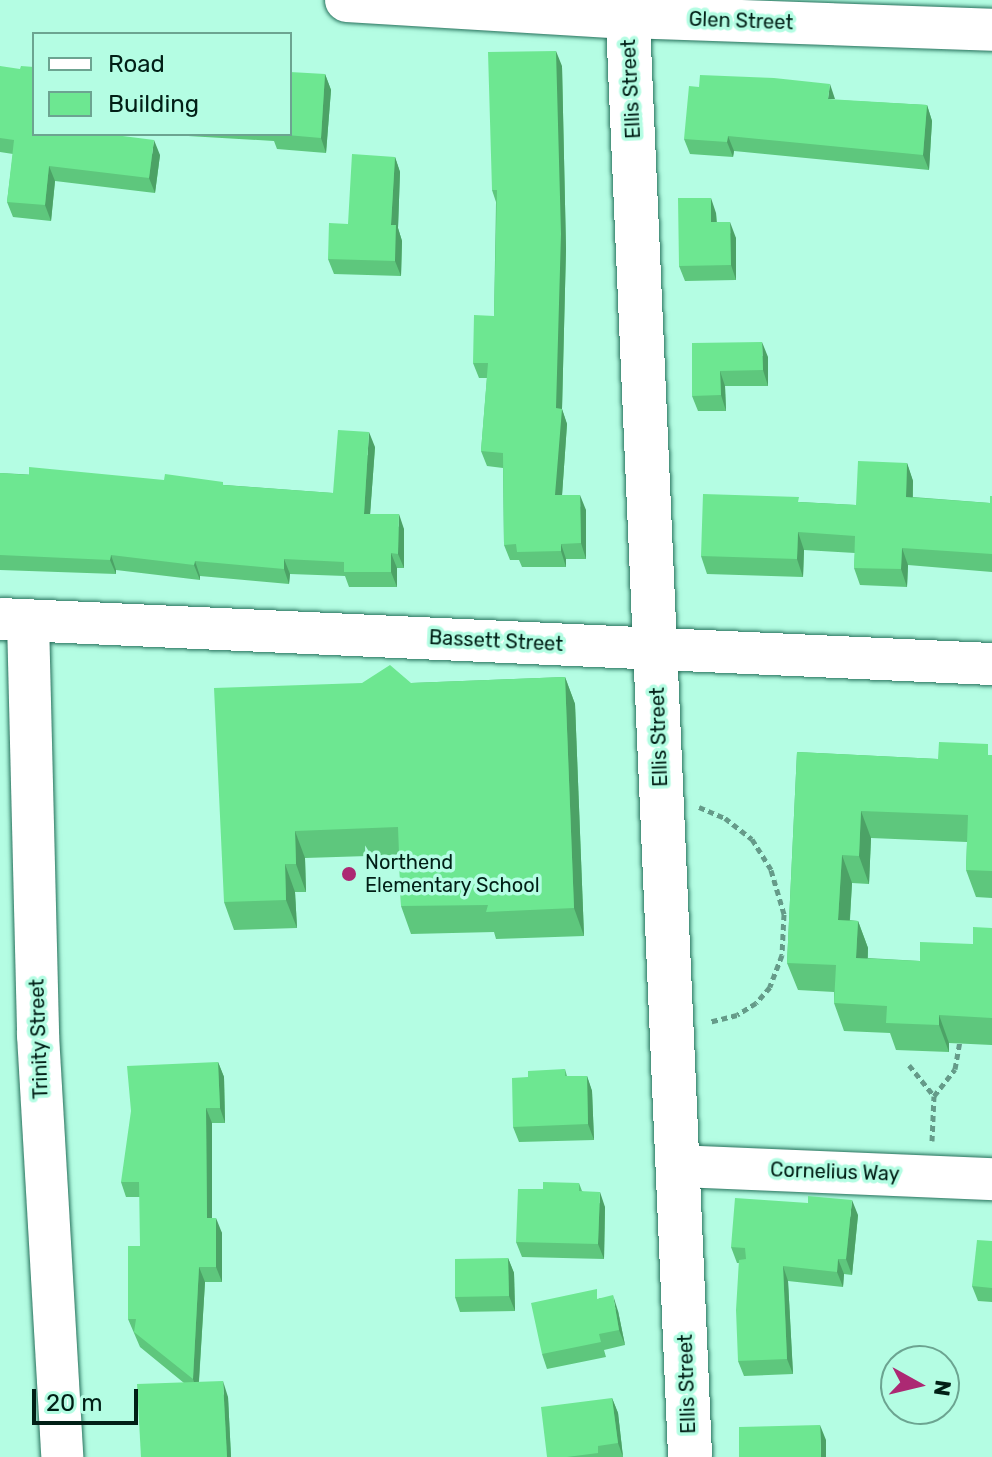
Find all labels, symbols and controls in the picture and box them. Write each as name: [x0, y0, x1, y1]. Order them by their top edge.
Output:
street label: Glen Street: [688, 7, 794, 35]
legend: [32, 32, 292, 136]
street label: Ellis Street: [616, 39, 646, 139]
text: Road: [108, 50, 165, 78]
text: Building: [108, 90, 199, 118]
street label: Bassett Street: [428, 626, 564, 656]
street label: Ellis Street: [645, 687, 673, 787]
place label: Northend Elementary School: [365, 850, 540, 897]
marker: Northend Elementary School: [340, 865, 358, 883]
street label: Trinity Street: [25, 978, 53, 1100]
street label: Cornelius Way: [770, 1158, 900, 1186]
street label: Ellis Street: [673, 1334, 701, 1434]
north arrow: [880, 1345, 960, 1425]
scale bar: [36, 1373, 142, 1423]
text: N: [928, 1378, 957, 1398]
text: 20 m: [46, 1389, 103, 1417]

